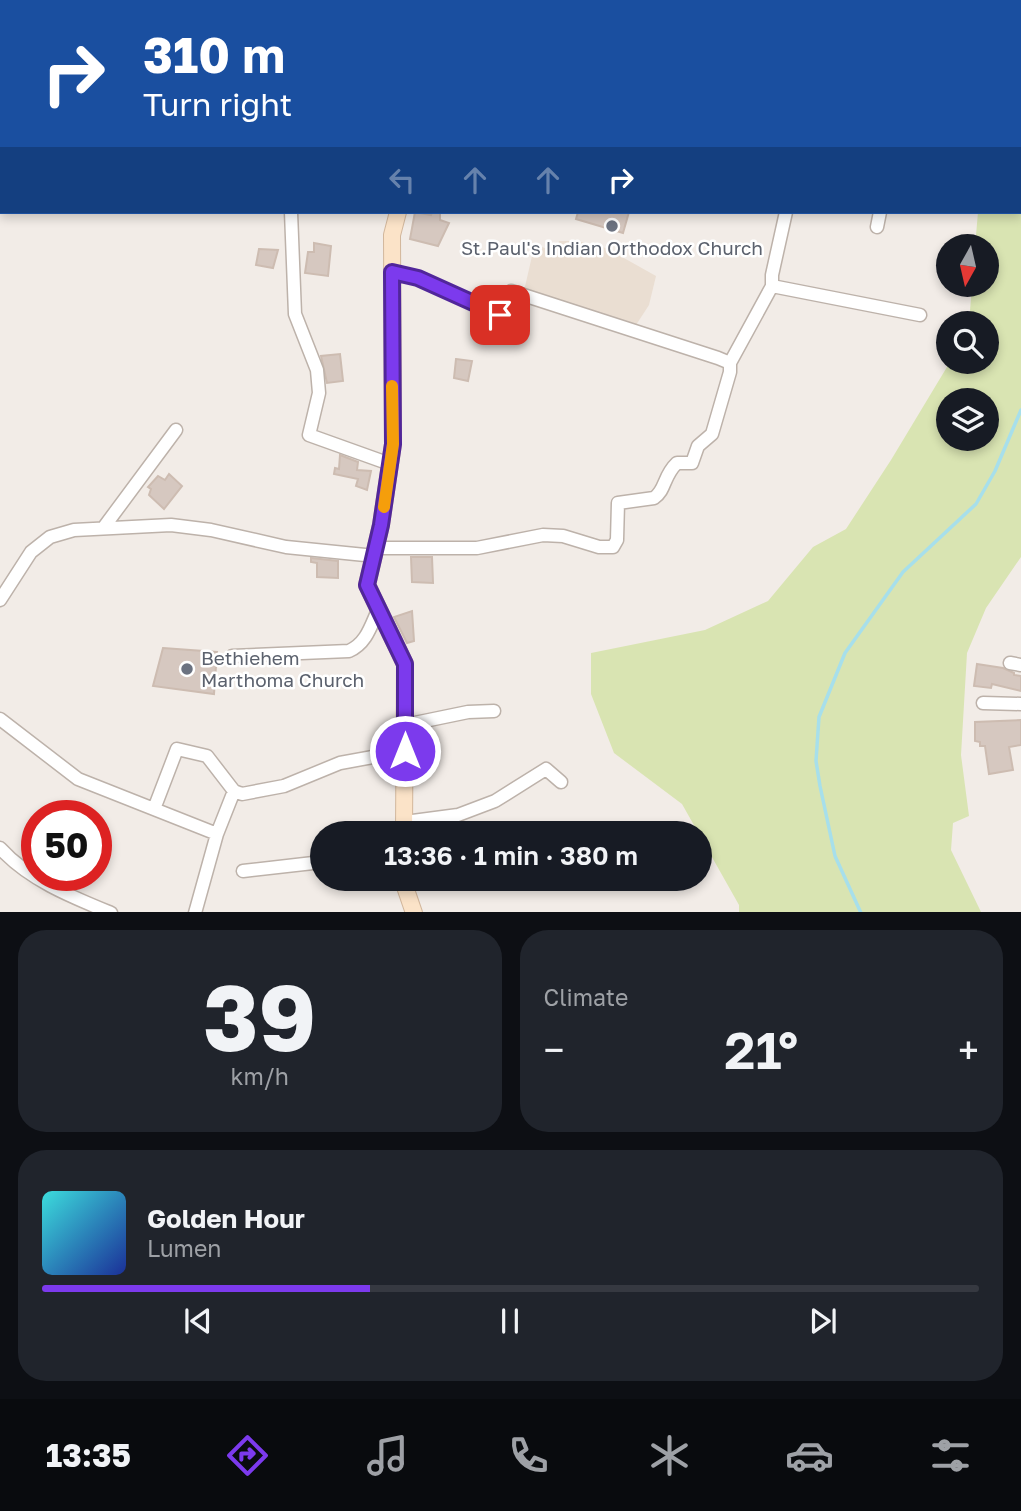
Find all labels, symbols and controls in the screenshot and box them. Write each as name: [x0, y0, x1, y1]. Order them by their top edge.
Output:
text: 310 m: [143, 25, 285, 84]
icon: right: [28, 28, 119, 119]
text: Turn right: [143, 85, 292, 123]
icon: left: [383, 161, 421, 199]
icon: ahead: [456, 161, 494, 199]
icon: ahead: [529, 161, 567, 199]
icon: right: [602, 161, 640, 199]
marker: St.Paul's Indian Orthodox Church: [604, 218, 620, 234]
north arrow: [936, 234, 999, 298]
map controls: [936, 234, 999, 451]
place label: St.Paul's Indian Orthodox Church: [461, 236, 763, 259]
pin: [470, 285, 530, 345]
icon: arrive: [481, 296, 519, 334]
button: search: [936, 311, 999, 374]
button: layers: [936, 388, 999, 451]
place label: Bethiehem Marthoma Church: [201, 646, 364, 691]
marker: Bethiehem Marthoma Church: [179, 661, 195, 677]
position arrow: [368, 714, 442, 788]
speed limit sign: 50: [21, 800, 112, 891]
text: 13:36 · 1 min · 380 m: [384, 840, 638, 871]
text: 39: [203, 962, 316, 1071]
text: Climate: [544, 983, 628, 1011]
text: 21°: [724, 1018, 798, 1080]
text: −: [544, 1027, 564, 1072]
text: +: [958, 1027, 979, 1072]
text: km/h: [230, 1062, 289, 1090]
text: Golden Hour: [147, 1203, 305, 1234]
text: Lumen: [147, 1234, 221, 1262]
icon: previous: [179, 1302, 217, 1340]
icon: pause: [491, 1302, 529, 1340]
icon: next: [804, 1302, 842, 1340]
icon: directions: [223, 1431, 272, 1480]
icon: music: [363, 1431, 412, 1480]
icon: phone: [504, 1431, 553, 1480]
icon: climate: [645, 1431, 694, 1480]
icon: car: [785, 1431, 834, 1480]
icon: filters: [926, 1431, 975, 1480]
text: 13:35: [46, 1436, 131, 1474]

